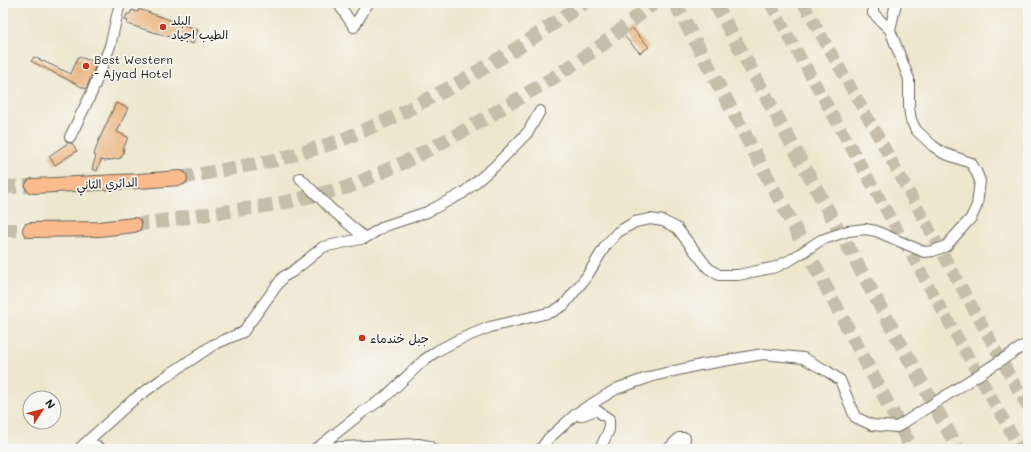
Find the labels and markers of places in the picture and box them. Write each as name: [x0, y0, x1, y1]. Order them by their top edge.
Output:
place label: البلد الطيب اجياد: [171, 12, 228, 43]
marker: البلد الطيب اجياد: [158, 22, 168, 32]
place label: Best Western - Ajyad Hotel: [94, 51, 173, 81]
marker: Best Western - Ajyad Hotel: [81, 61, 91, 71]
place label: جبل خندماء: [370, 330, 429, 347]
marker: جبل خندماء: [357, 333, 367, 343]

